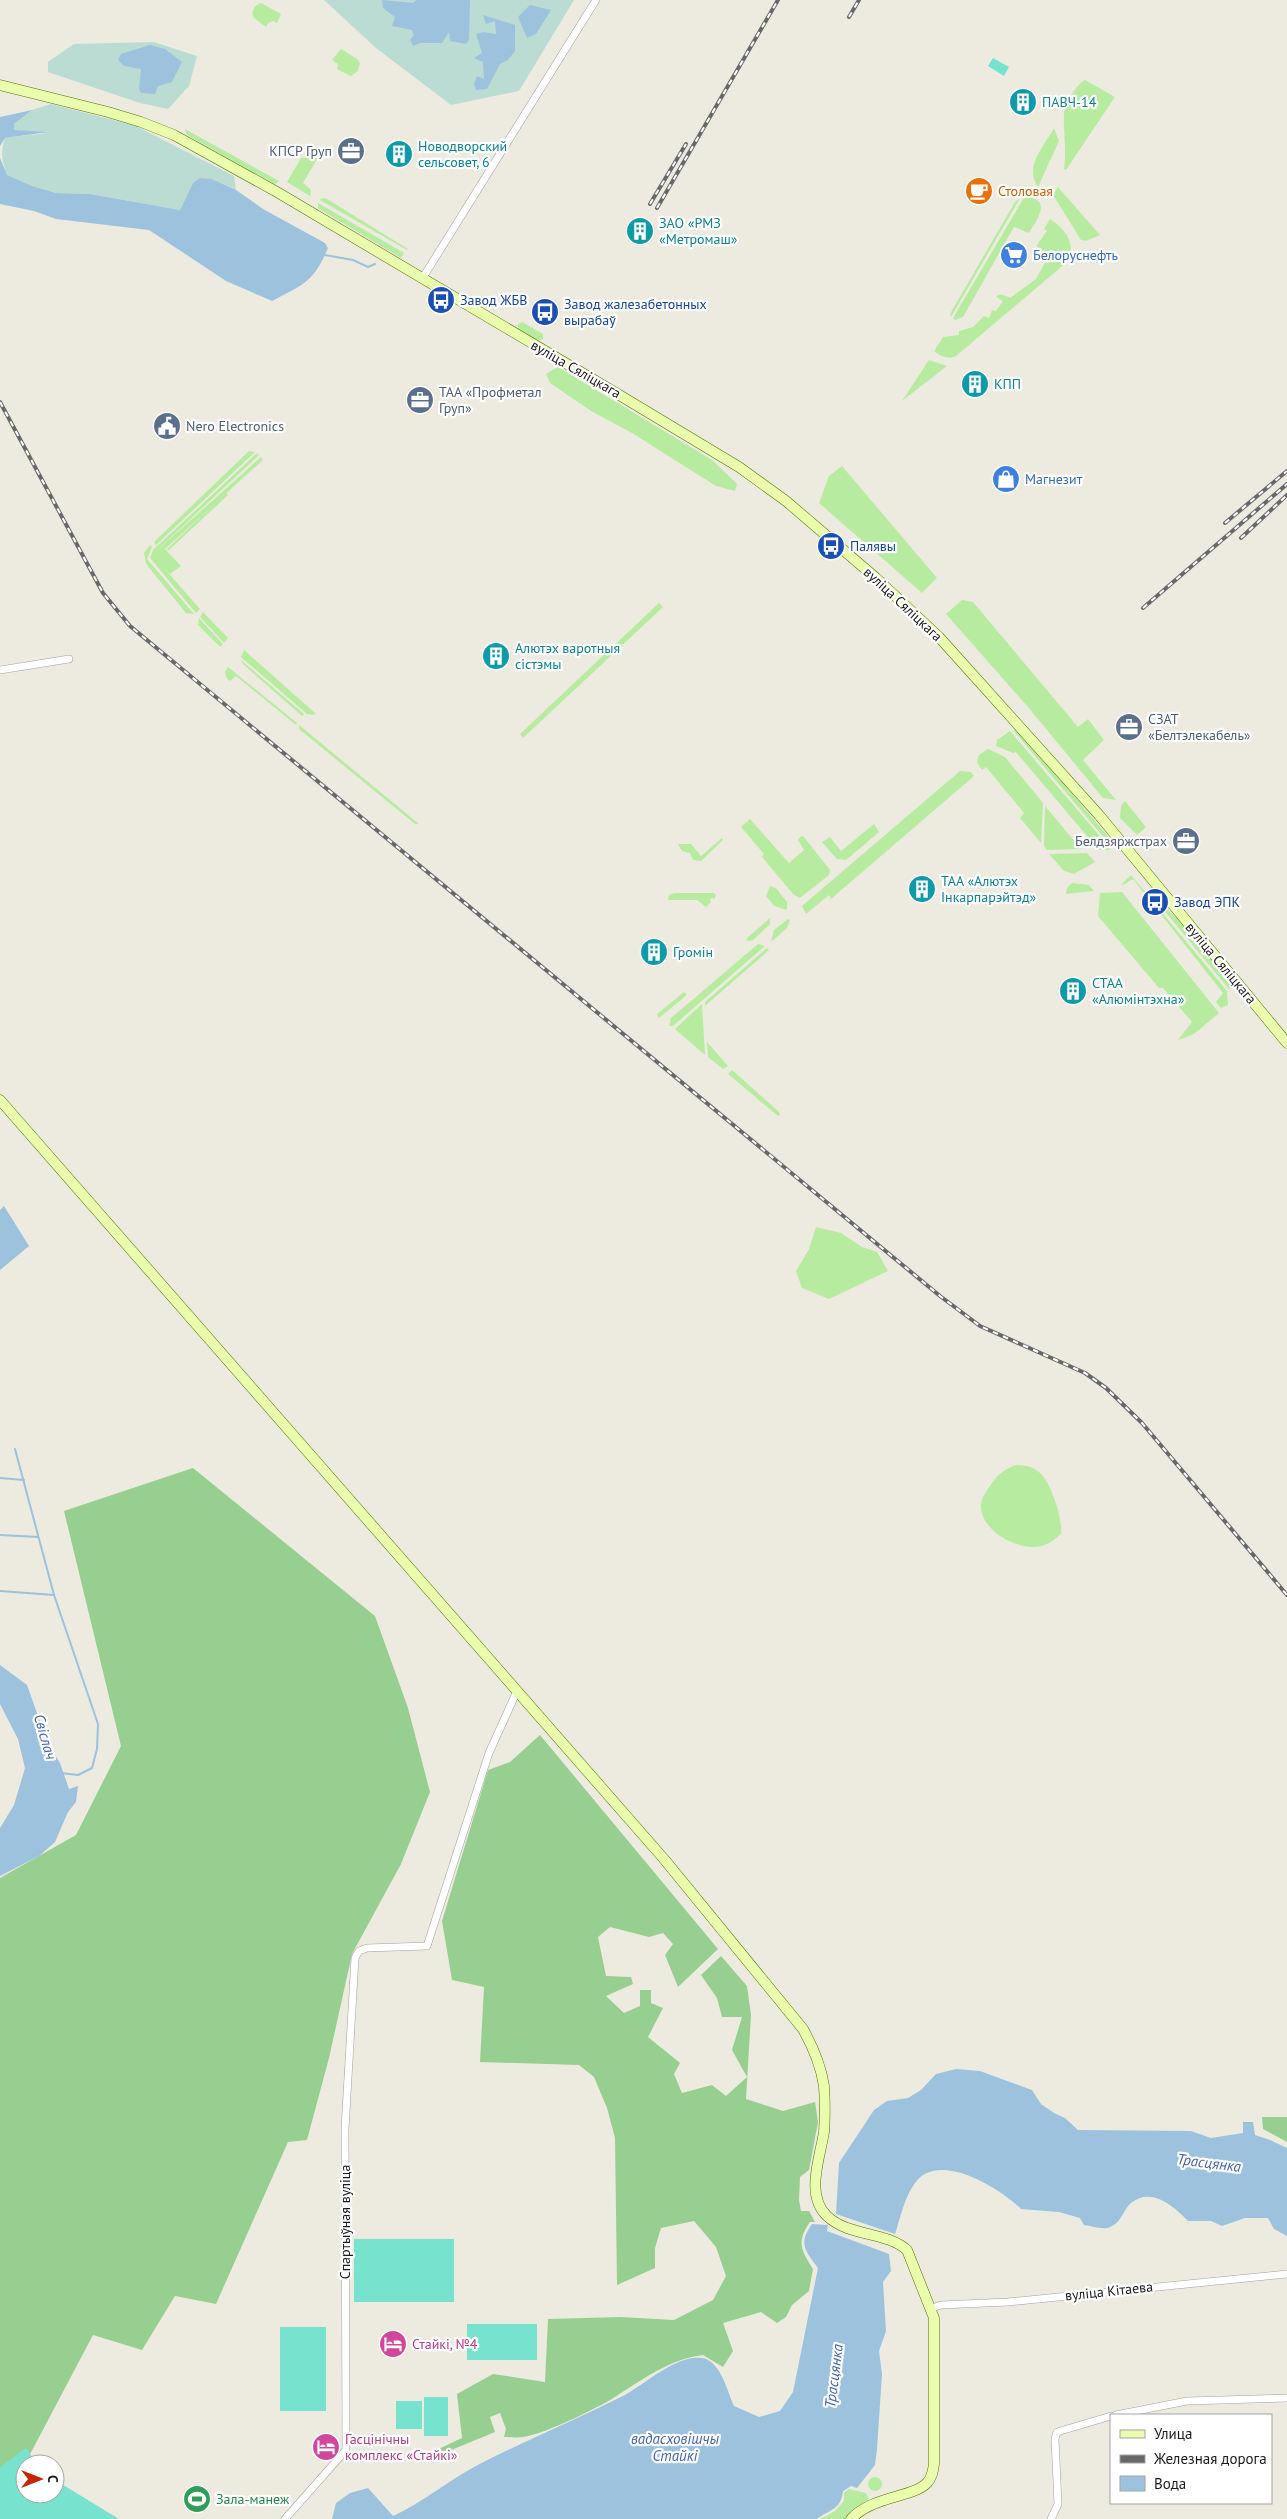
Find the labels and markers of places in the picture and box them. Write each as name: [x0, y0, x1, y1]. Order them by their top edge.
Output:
building icon: ПАВЧ-14: [1008, 87, 1038, 117]
place label: ПАВЧ-14: [1042, 93, 1097, 111]
office icon: КПСР Груп: [336, 136, 366, 166]
place label: Новодворский сельсовет, 6: [418, 137, 507, 171]
building icon: Новодворский сельсовет, 6: [384, 139, 414, 169]
place label: КПСР Груп: [269, 142, 332, 160]
cafe icon: Столовая: [964, 176, 994, 206]
place label: Столовая: [998, 182, 1053, 200]
place label: ЗАО «РМЗ «Метромаш»: [659, 214, 738, 248]
building icon: ЗАО «РМЗ «Метромаш»: [625, 216, 655, 246]
supermarket icon: Белоруснефть: [999, 240, 1029, 270]
place label: Белоруснефть: [1033, 246, 1119, 264]
bus stop icon: Завод ЖБВ: [426, 285, 456, 315]
place label: Завод ЖБВ: [460, 291, 527, 309]
place label: Завод жалезабетонных вырабаў: [564, 295, 707, 329]
bus stop icon: Завод жалезабетонных вырабаў: [530, 297, 560, 327]
building icon: КПП: [960, 369, 990, 399]
place label: КПП: [994, 375, 1021, 393]
place label: ТАА «Профметал Груп»: [439, 383, 542, 417]
office icon: ТАА «Профметал Груп»: [405, 385, 435, 415]
public building icon: Nero Electronics: [152, 411, 182, 441]
place label: Nero Electronics: [186, 417, 284, 435]
shop icon: Магнезит: [991, 464, 1021, 494]
place label: Магнезит: [1025, 470, 1083, 488]
bus stop icon: Палявы: [816, 531, 846, 561]
place label: Палявы: [850, 537, 896, 555]
place label: Алютэх варотныя сістэмы: [515, 639, 620, 673]
building icon: Алютэх варотныя сістэмы: [481, 641, 511, 671]
place label: СЗАТ «Белтэлекабель»: [1148, 710, 1251, 744]
office icon: СЗАТ «Белтэлекабель»: [1114, 712, 1144, 742]
office icon: Белдзяржстрах: [1171, 826, 1201, 856]
place label: Белдзяржстрах: [1075, 832, 1167, 850]
place label: ТАА «Алютэх Інкарпарэйтэд»: [941, 872, 1037, 906]
building icon: ТАА «Алютэх Інкарпарэйтэд»: [907, 874, 937, 904]
bus stop icon: Завод ЭПК: [1140, 887, 1170, 917]
place label: Завод ЭПК: [1174, 893, 1241, 911]
building icon: Громін: [639, 937, 669, 967]
place label: Громін: [673, 943, 713, 961]
place label: СТАА «Алюмінтэхна»: [1092, 974, 1185, 1008]
building icon: СТАА «Алюмінтэхна»: [1058, 976, 1088, 1006]
hotel icon: Стайкі, №4: [378, 2329, 408, 2359]
place label: Стайкі, №4: [412, 2335, 478, 2353]
place label: Гасцінічны комплекс «Стайкі»: [345, 2430, 458, 2464]
hotel icon: Гасцінічны комплекс «Стайкі»: [311, 2432, 341, 2462]
sports icon: Зала-манеж: [182, 2484, 212, 2514]
place label: Зала-манеж: [216, 2490, 290, 2508]

